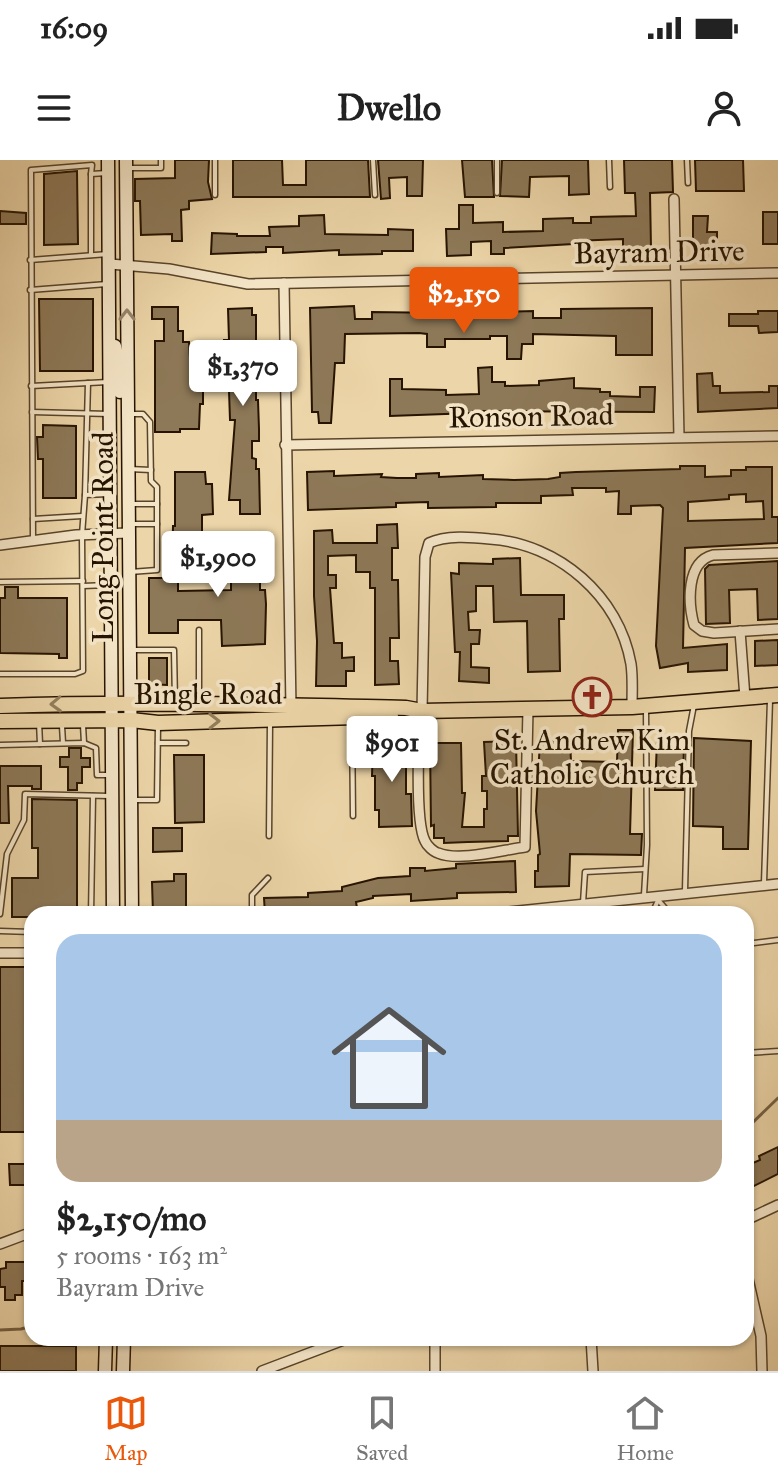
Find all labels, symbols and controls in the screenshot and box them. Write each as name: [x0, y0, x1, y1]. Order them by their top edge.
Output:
text: 16:09: [40, 10, 108, 46]
icon: menu: [32, 86, 76, 130]
text: Dwello: [337, 86, 441, 130]
icon: person: [702, 86, 746, 130]
street label: Bayram Drive: [573, 233, 745, 271]
pin: $2,150: [399, 267, 529, 335]
text: $2,150: [428, 277, 501, 309]
one-way arrow: [119, 308, 136, 321]
pin: $1,370: [178, 340, 308, 408]
text: $1,370: [207, 350, 279, 382]
street label: Ronson Road: [448, 397, 614, 435]
street label: Long Point Road: [85, 431, 121, 643]
pin: $1,900: [153, 531, 283, 599]
text: $1,900: [180, 541, 256, 573]
street label: Bingle Road: [133, 676, 283, 712]
church icon: St. Andrew Kim Catholic Church: [571, 676, 613, 718]
one-way arrow: [49, 696, 62, 713]
one-way arrow: [208, 713, 221, 730]
pin: $901: [345, 716, 439, 784]
place label: St. Andrew Kim Catholic Church: [490, 722, 694, 792]
text: $901: [365, 726, 419, 758]
icon: home: [317, 986, 461, 1130]
text: $2,150/mo: [56, 1198, 206, 1239]
text: 5 rooms · 163 m²: [56, 1239, 227, 1271]
text: Bayram Drive: [56, 1271, 204, 1303]
tab: Map: [104, 1391, 148, 1466]
tab: Saved: [356, 1391, 408, 1466]
tab: Home: [616, 1391, 674, 1466]

